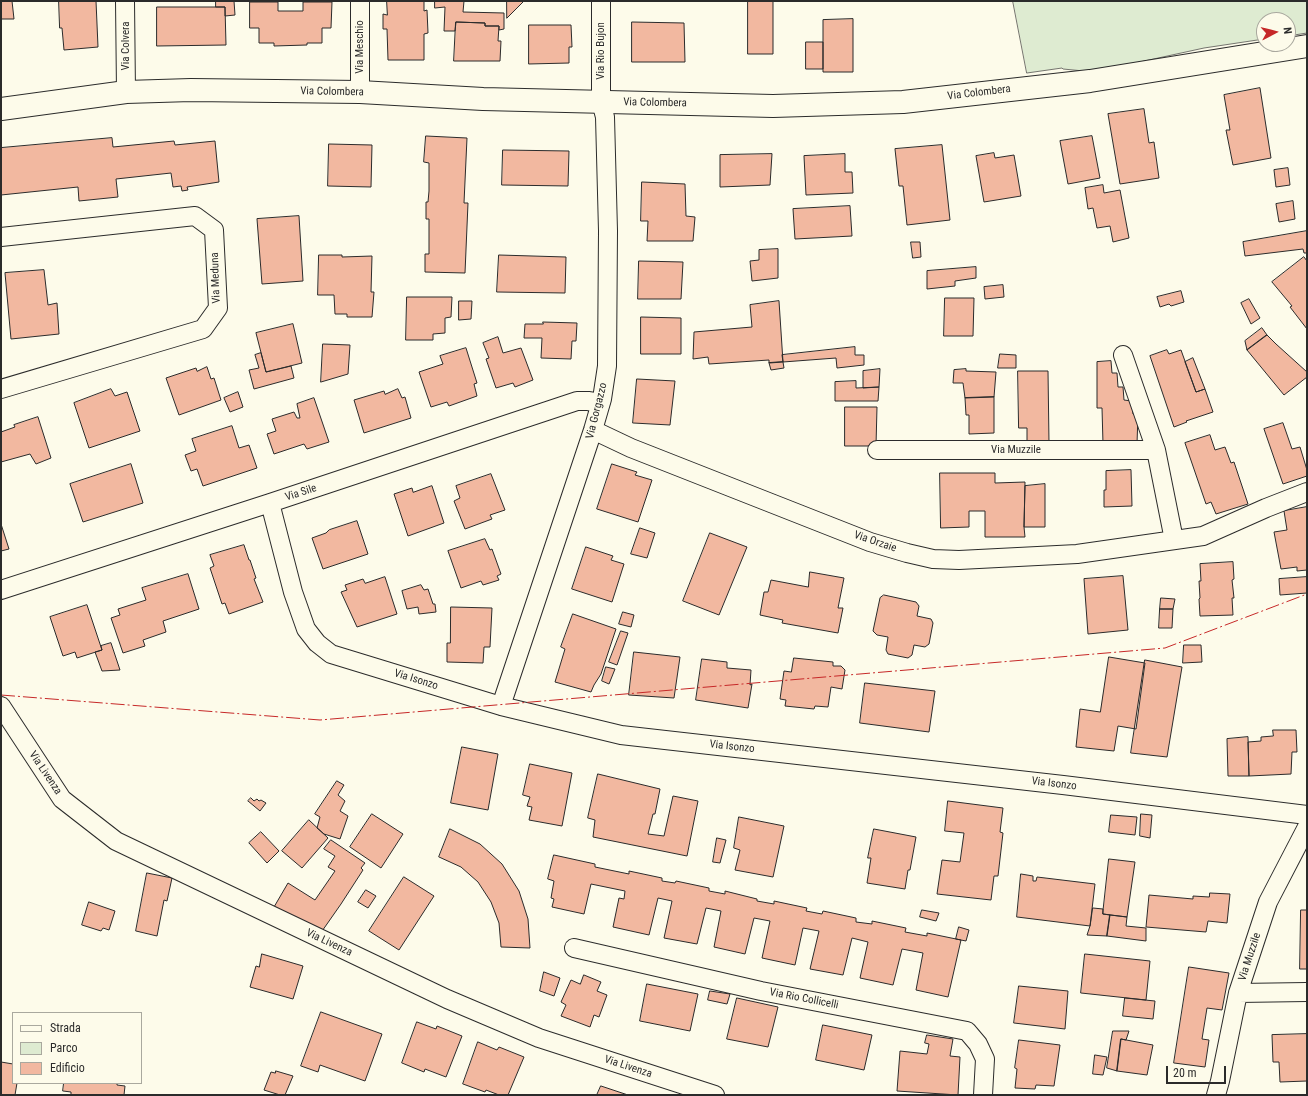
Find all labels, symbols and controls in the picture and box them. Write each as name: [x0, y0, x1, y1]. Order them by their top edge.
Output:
north arrow: [1256, 12, 1296, 52]
street label: Via Meschio: [353, 20, 367, 74]
street label: Via Colvera: [119, 22, 133, 70]
street label: Via Rio Bujon: [594, 22, 608, 80]
text: N: [1281, 26, 1294, 35]
street label: Via Colombera: [947, 83, 1011, 103]
street label: Via Colombera: [300, 85, 364, 99]
street label: Via Colombera: [623, 96, 687, 110]
street label: Via Meduna: [209, 252, 223, 304]
street label: Via Gorgazzo: [584, 381, 610, 441]
street label: Via Muzzile: [991, 443, 1041, 457]
street label: Via Sile: [284, 482, 318, 504]
street label: Via Orzaie: [852, 529, 898, 555]
street label: Via Isonzo: [392, 667, 440, 693]
street label: Via Isonzo: [709, 738, 755, 756]
street label: Via Livenza: [26, 749, 64, 797]
street label: Via Isonzo: [1031, 775, 1077, 793]
street label: Via Livenza: [304, 927, 354, 959]
street label: Via Muzzile: [1236, 931, 1264, 983]
street label: Via Rio Collicelli: [768, 986, 840, 1012]
legend: [12, 1012, 142, 1084]
text: Strada: [50, 1021, 81, 1035]
text: Parco: [50, 1041, 77, 1055]
street label: Via Livenza: [602, 1053, 654, 1081]
scale bar: [1168, 1058, 1228, 1084]
text: Edificio: [50, 1061, 85, 1075]
text: 20 m: [1173, 1066, 1197, 1080]

